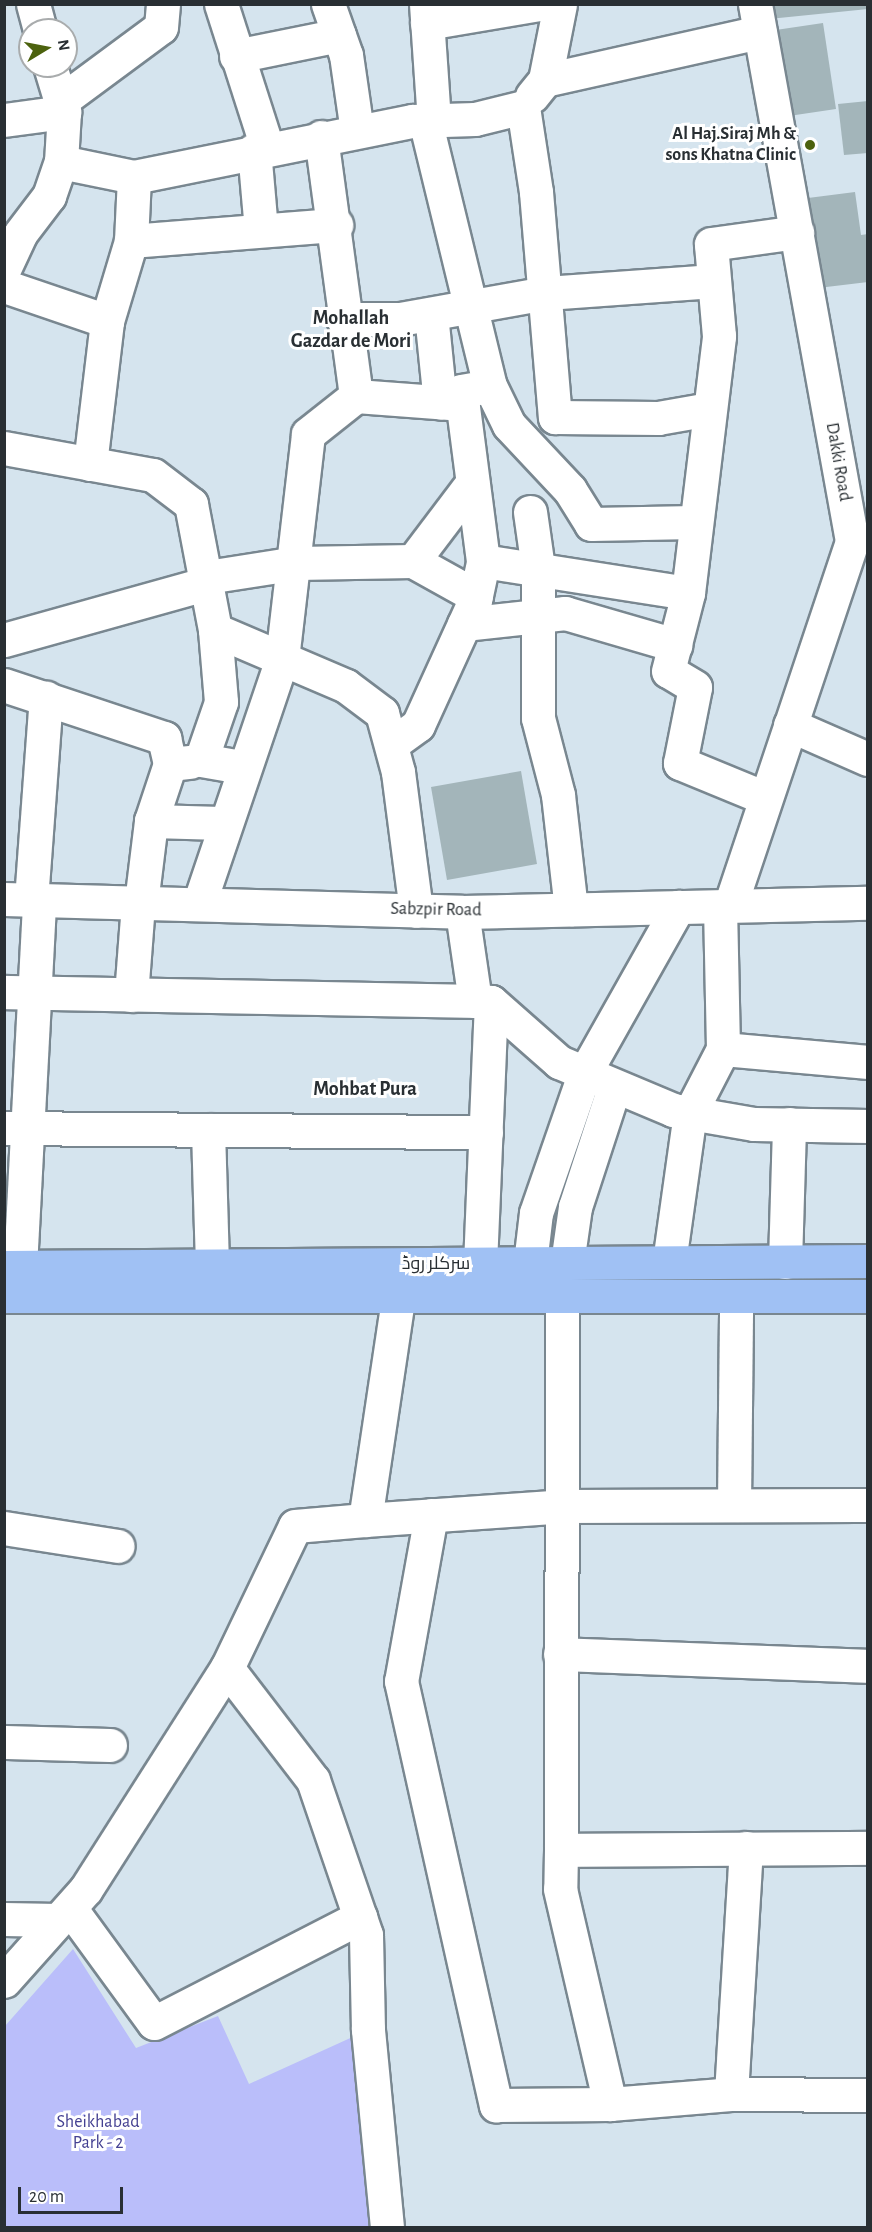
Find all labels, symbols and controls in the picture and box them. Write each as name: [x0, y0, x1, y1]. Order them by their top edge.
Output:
north arrow: [18, 18, 78, 78]
text: N: [55, 38, 73, 52]
place label: Al Haj.Siraj Mh & sons Khatna Clinic: [665, 124, 796, 166]
marker: Al Haj.Siraj Mh & sons Khatna Clinic: [801, 136, 819, 154]
district label: Mohallah Gazdar de Mori: [291, 307, 411, 354]
street label: Dakki Road: [820, 421, 856, 503]
street label: Sabzpir Road: [390, 898, 482, 922]
district label: Mohbat Pura: [313, 1077, 417, 1101]
street label: سرکلر روڈ: [402, 1253, 470, 1275]
park label: Sheikhabad Park - 2: [56, 2112, 140, 2154]
scale bar: [21, 2175, 126, 2213]
text: 20 m: [29, 2188, 64, 2206]

